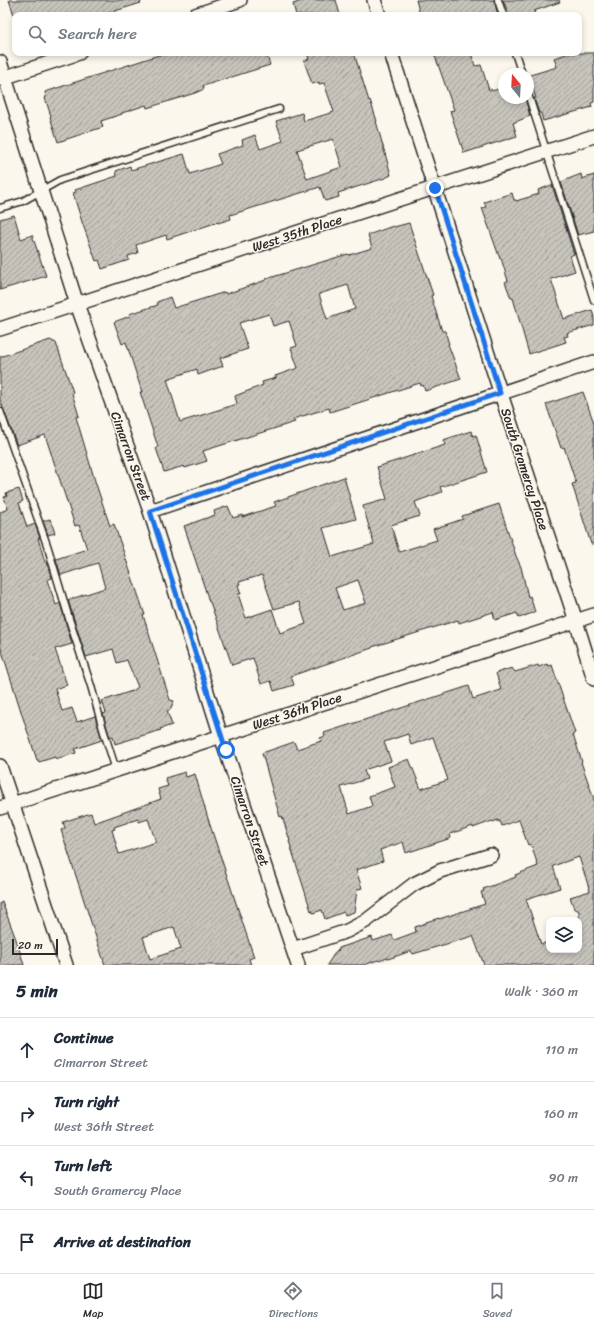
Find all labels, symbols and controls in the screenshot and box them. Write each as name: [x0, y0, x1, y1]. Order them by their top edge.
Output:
search box: [12, 12, 582, 56]
text: Search here: [58, 21, 137, 47]
icon: search: [26, 23, 48, 45]
north arrow: [498, 68, 534, 104]
route end: [426, 179, 444, 197]
street label: West 35th Place: [249, 208, 345, 258]
street label: South Gramercy Place: [494, 405, 556, 533]
street label: Cimarron Street: [104, 408, 158, 504]
street label: West 36th Place: [249, 686, 345, 736]
route start: [217, 741, 235, 759]
street label: Cimarron Street: [224, 773, 276, 869]
map controls: [546, 917, 582, 953]
button: layers: [546, 917, 582, 953]
text: 20 m: [18, 936, 43, 955]
scale bar: [12, 937, 58, 956]
text: 5 min: [16, 976, 58, 1006]
text: Walk · 360 m: [504, 980, 578, 1003]
text: Continue: [54, 1025, 114, 1051]
text: 110 m: [545, 1038, 578, 1061]
icon: ahead: [16, 1039, 38, 1061]
text: Cimarron Street: [54, 1051, 148, 1074]
text: Turn right: [54, 1089, 119, 1115]
text: 160 m: [543, 1102, 578, 1125]
icon: right: [16, 1103, 38, 1125]
text: West 36th Street: [54, 1115, 154, 1138]
text: Turn left: [54, 1153, 112, 1179]
text: 90 m: [548, 1166, 578, 1189]
icon: left: [16, 1167, 38, 1189]
text: South Gramercy Place: [54, 1179, 181, 1202]
text: Arrive at destination: [54, 1229, 191, 1255]
icon: arrive: [16, 1231, 38, 1253]
tab: Map: [82, 1280, 104, 1323]
tab: Directions: [269, 1280, 318, 1323]
tab: Saved: [483, 1280, 512, 1323]

